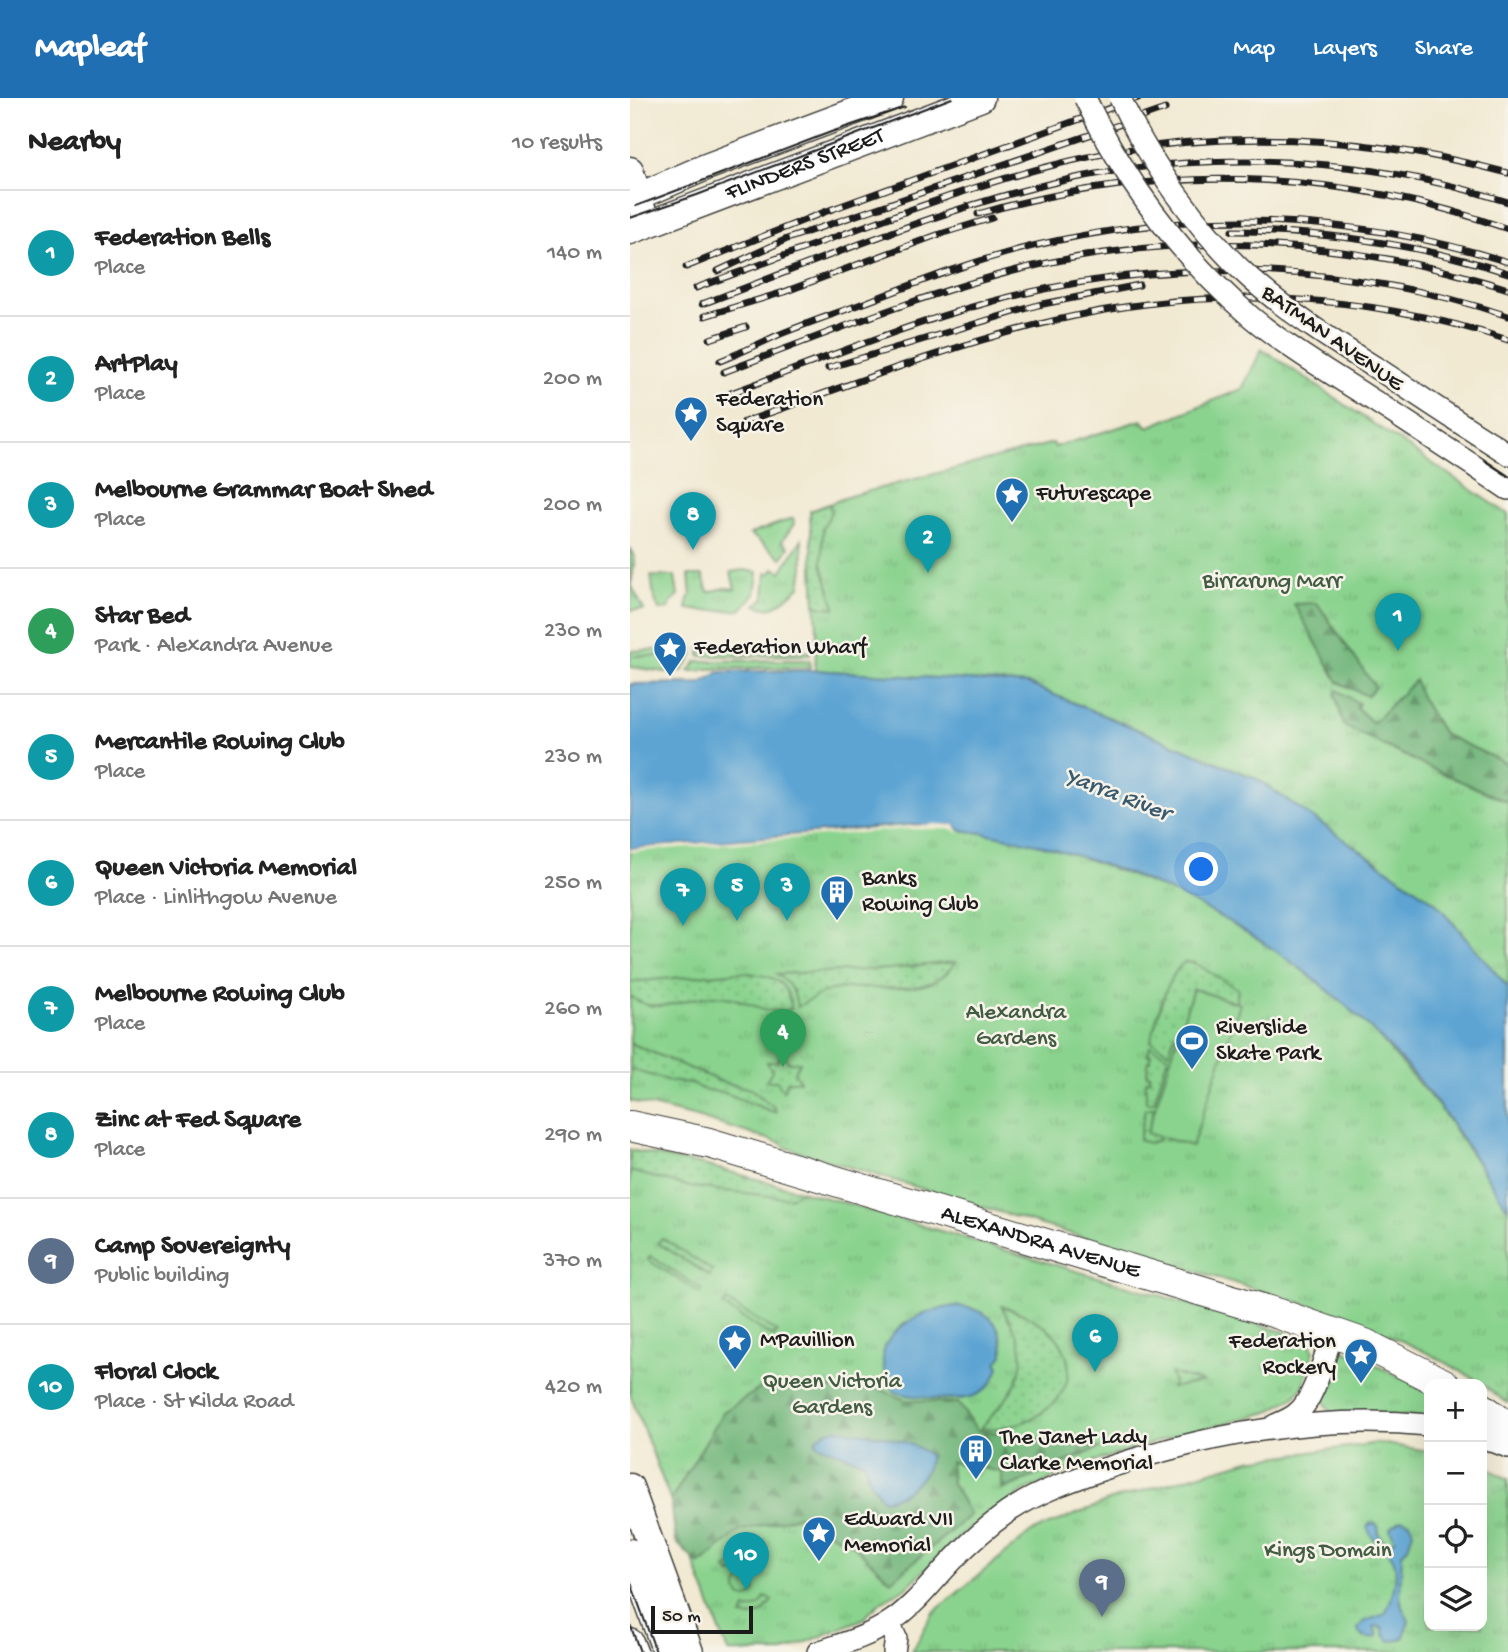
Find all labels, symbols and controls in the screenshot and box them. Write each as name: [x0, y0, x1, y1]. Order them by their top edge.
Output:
text: Mapleaf: [35, 30, 145, 68]
text: Map: [1233, 35, 1275, 64]
text: Layers: [1313, 35, 1377, 64]
text: Share: [1415, 35, 1473, 64]
street label: FLINDERS STREET: [721, 122, 889, 207]
text: Nearby: [28, 126, 121, 161]
text: 10 results: [512, 130, 602, 157]
text: Federation Bells: [95, 224, 270, 255]
text: 1: [46, 240, 56, 267]
text: 140 m: [547, 240, 602, 267]
text: Place: [95, 255, 145, 282]
street label: BATMAN AVENUE: [1255, 279, 1410, 399]
text: ArtPlay: [95, 350, 177, 381]
text: 2: [45, 366, 57, 393]
text: 200 m: [543, 366, 602, 393]
text: Place: [95, 381, 145, 408]
place label: Federation Square: [715, 387, 823, 440]
place icon: Federation Square: [672, 394, 710, 443]
place icon: Futurescape: [993, 475, 1031, 524]
text: Melbourne Grammar Boat Shed: [95, 476, 432, 507]
place label: Futurescape: [1035, 481, 1152, 508]
text: 3: [45, 492, 57, 519]
text: 200 m: [543, 492, 602, 519]
pin: 8: [670, 492, 716, 550]
text: Place: [95, 507, 145, 534]
pin: 2: [905, 515, 951, 573]
park label: Birrarung Marr: [1201, 569, 1343, 596]
pin: 1: [1375, 593, 1421, 651]
text: Star Bed: [95, 602, 189, 633]
text: 4: [46, 618, 56, 645]
text: 230 m: [544, 618, 602, 645]
place icon: Federation Wharf: [651, 629, 689, 678]
text: Park · Alexandra Avenue: [95, 633, 332, 660]
place label: Federation Wharf: [693, 635, 868, 662]
text: Mercantile Rowing Club: [95, 728, 345, 759]
text: 5: [45, 744, 57, 771]
text: 230 m: [544, 744, 602, 771]
text: Place: [95, 759, 145, 786]
water label: Yarra River: [1061, 763, 1178, 831]
your location: [1184, 852, 1218, 886]
text: Queen Victoria Memorial: [95, 854, 357, 885]
pin: 5: [714, 863, 760, 921]
pin: 3: [764, 863, 810, 921]
place label: Banks Rowing Club: [861, 866, 979, 919]
pin: 7: [660, 868, 706, 926]
text: 6: [45, 870, 57, 897]
text: 250 m: [544, 870, 602, 897]
building icon: Banks Rowing Club: [818, 873, 856, 922]
text: Place · Linlithgow Avenue: [95, 885, 337, 912]
text: Melbourne Rowing Club: [95, 980, 345, 1011]
text: 7: [45, 996, 57, 1023]
text: 260 m: [544, 996, 602, 1023]
park label: Alexandra Gardens: [966, 1000, 1068, 1053]
pin: 4: [760, 1009, 806, 1067]
text: Place: [95, 1011, 145, 1038]
place label: Riverslide Skate Park: [1216, 1015, 1323, 1068]
sports icon: Riverslide Skate Park: [1173, 1022, 1211, 1071]
text: Zinc at Fed Square: [95, 1106, 301, 1137]
text: 8: [45, 1122, 57, 1149]
text: 290 m: [544, 1122, 602, 1149]
text: Place: [95, 1137, 145, 1164]
street label: ALEXANDRA AVENUE: [938, 1200, 1145, 1286]
text: Camp Sovereignty: [95, 1232, 290, 1263]
text: 9: [45, 1248, 57, 1275]
text: 370 m: [543, 1248, 602, 1275]
text: Public building: [95, 1263, 229, 1290]
pin: 6: [1072, 1314, 1118, 1372]
place icon: MPavillion: [716, 1322, 754, 1371]
place label: MPavillion: [760, 1328, 855, 1355]
place label: Federation Rockery: [1228, 1329, 1336, 1382]
place icon: Federation Rockery: [1342, 1336, 1380, 1385]
text: Floral Clock: [95, 1358, 217, 1389]
park label: Queen Victoria Gardens: [762, 1369, 903, 1422]
text: 10: [40, 1374, 62, 1401]
text: 420 m: [545, 1374, 602, 1401]
map controls: [1424, 1379, 1487, 1631]
button: +: [1424, 1379, 1487, 1442]
text: Place · St Kilda Road: [95, 1389, 293, 1416]
place label: The Janet Lady Clarke Memorial: [998, 1425, 1153, 1478]
building icon: The Janet Lady Clarke Memorial: [957, 1432, 995, 1481]
button: −: [1424, 1442, 1487, 1505]
button: locate: [1424, 1505, 1487, 1568]
place label: Edward VII Memorial: [844, 1507, 953, 1560]
place icon: Edward VII Memorial: [800, 1514, 838, 1563]
pin: 10: [723, 1532, 769, 1590]
park label: Kings Domain: [1264, 1538, 1392, 1565]
pin: 9: [1079, 1559, 1125, 1617]
button: layers: [1424, 1568, 1487, 1631]
scale bar: [651, 1603, 752, 1635]
text: 50 m: [662, 1606, 701, 1629]

